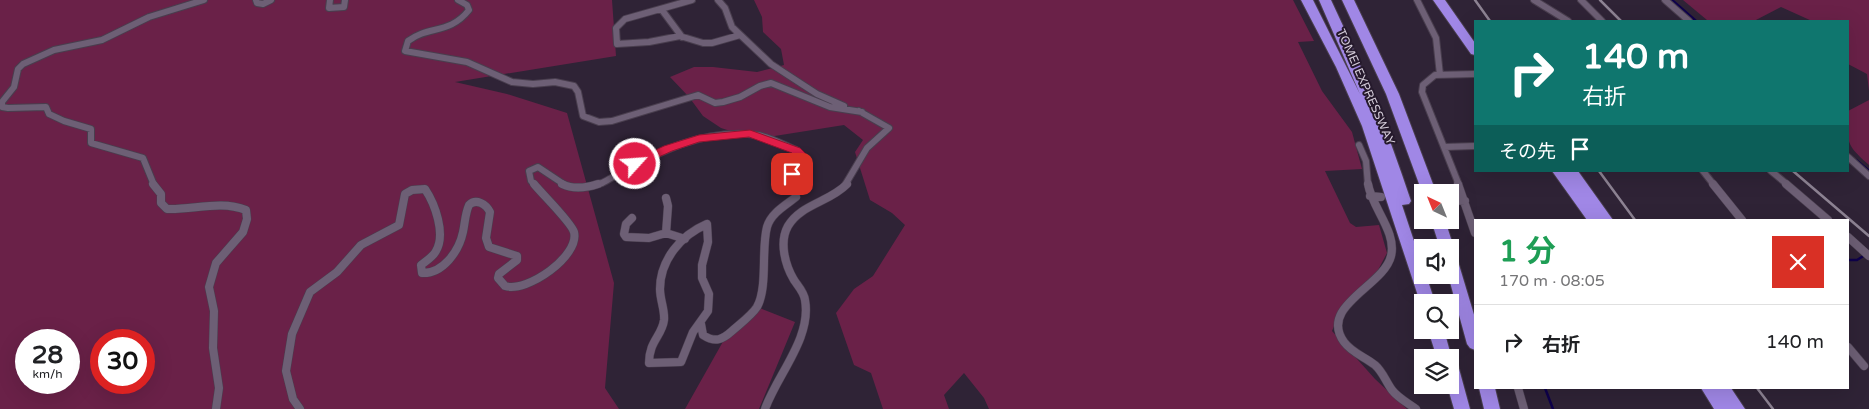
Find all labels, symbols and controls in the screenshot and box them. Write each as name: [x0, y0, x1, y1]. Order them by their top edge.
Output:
street label: TOMEI EXPRESSWAY: [1334, 27, 1398, 147]
text: 140 m: [1582, 36, 1689, 78]
icon: right: [1499, 40, 1564, 105]
text: 右折: [1582, 84, 1626, 110]
icon: arrive: [1566, 135, 1594, 163]
position arrow: [608, 137, 660, 189]
text: その先: [1499, 141, 1556, 163]
pin: [771, 153, 813, 195]
icon: arrive: [778, 160, 806, 188]
north arrow: [1414, 184, 1459, 229]
map controls: [1414, 184, 1459, 394]
text: 1 分: [1499, 233, 1556, 270]
button: close: [1772, 236, 1824, 288]
button: sound: [1414, 239, 1459, 284]
text: 170 m · 08:05: [1499, 271, 1605, 291]
button: search: [1414, 294, 1459, 339]
icon: right: [1499, 328, 1527, 356]
speed limit sign: 30: [90, 329, 155, 394]
text: 140 m: [1766, 331, 1824, 353]
text: 右折: [1542, 334, 1580, 356]
text: 28: [32, 340, 63, 370]
button: layers: [1414, 349, 1459, 394]
text: km/h: [32, 367, 63, 381]

